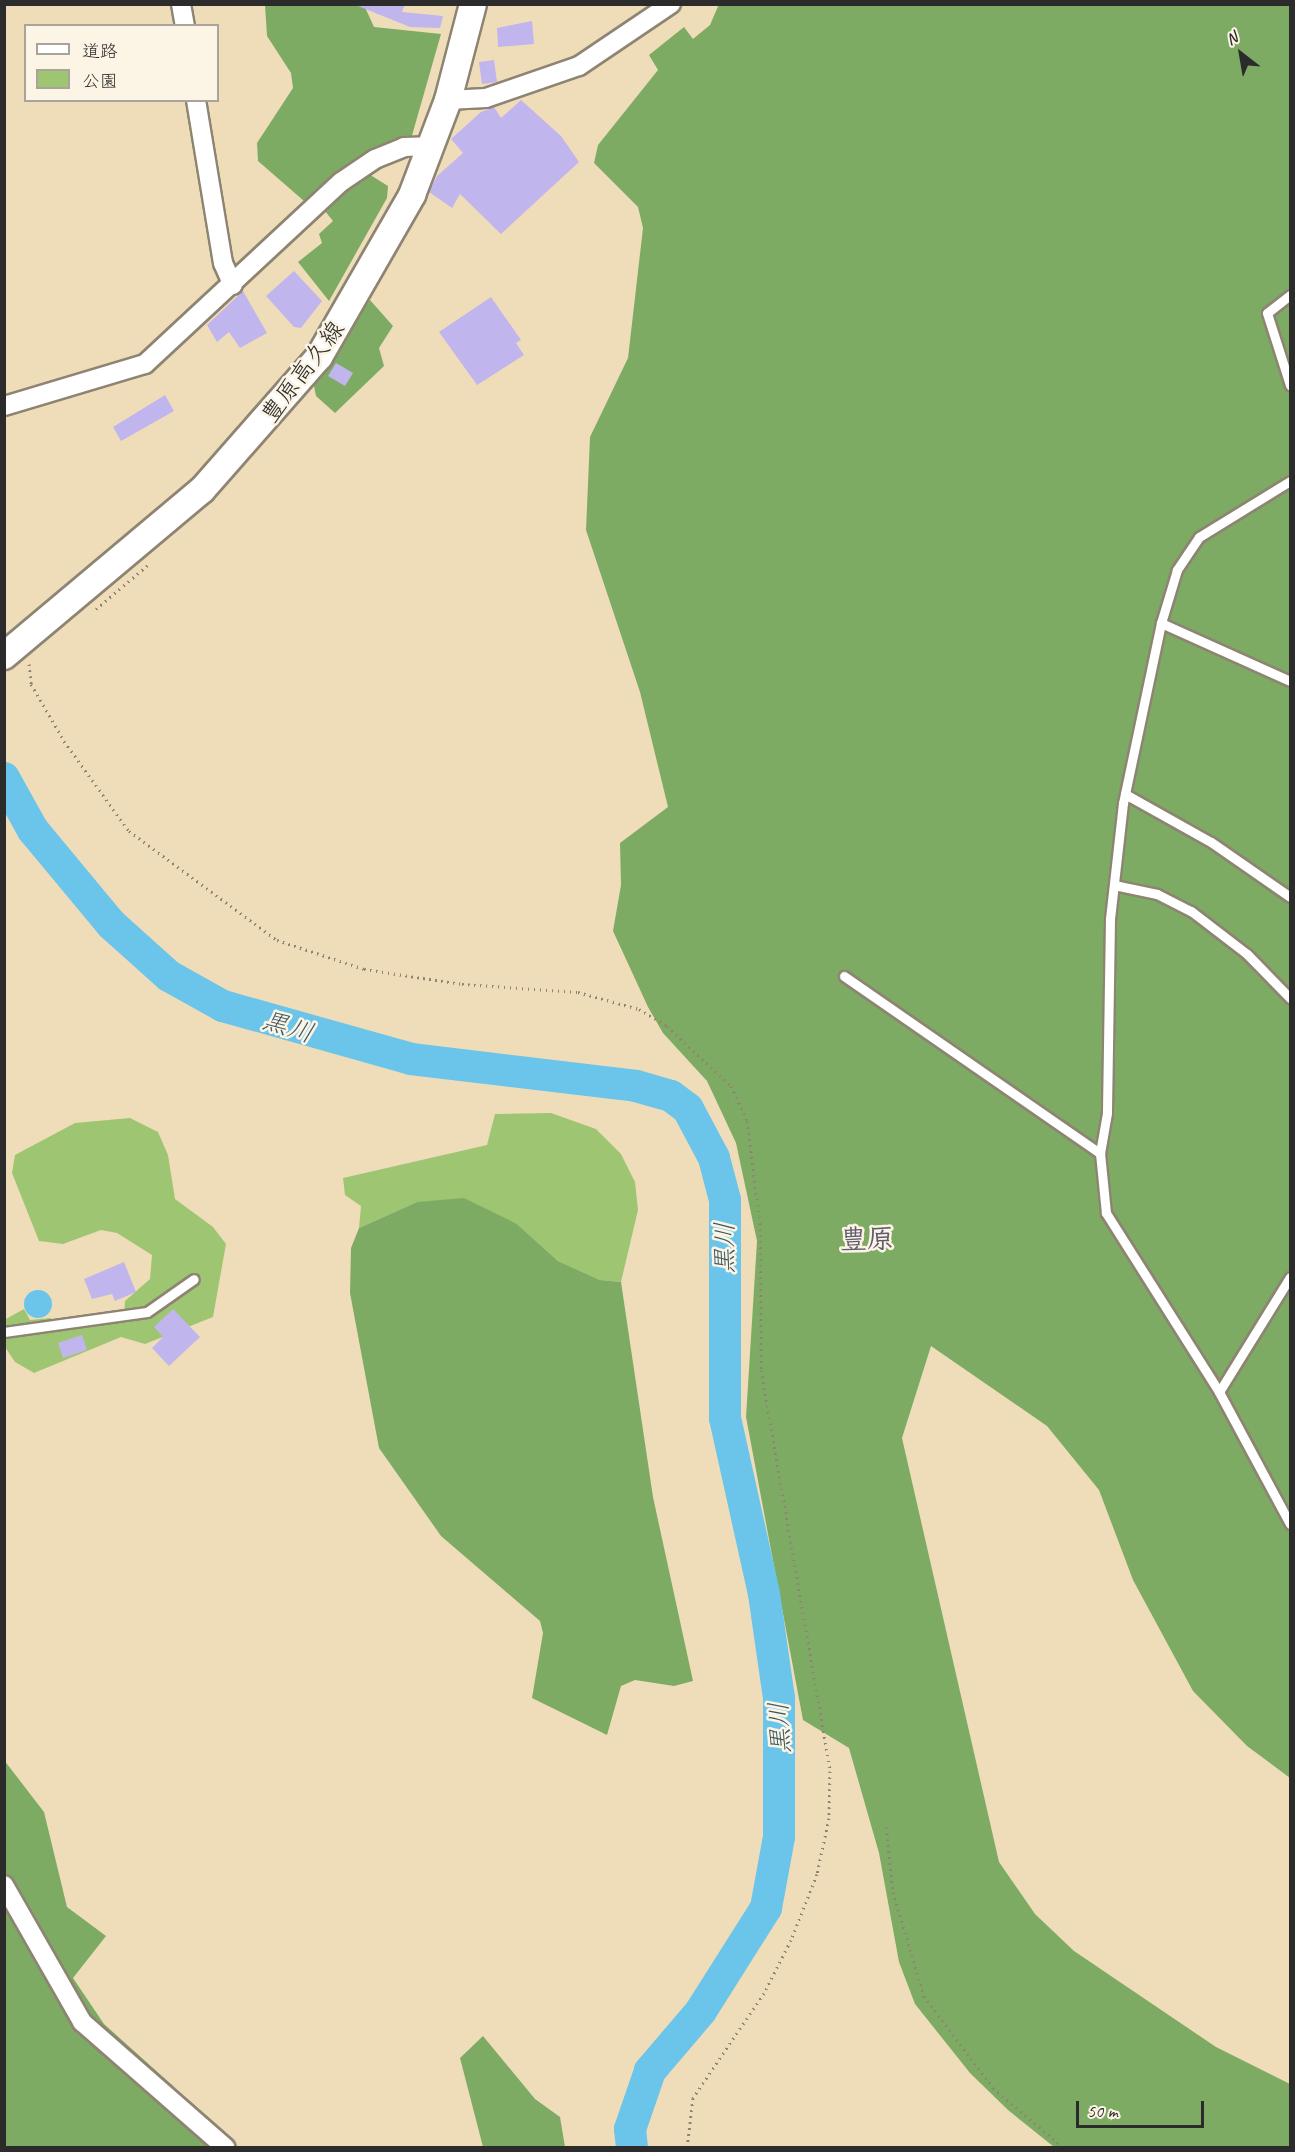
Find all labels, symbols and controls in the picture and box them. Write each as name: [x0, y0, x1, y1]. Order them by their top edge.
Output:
legend: [24, 24, 219, 102]
north arrow: [1211, 24, 1271, 84]
text: N: [1222, 27, 1241, 50]
text: 道路: [82, 40, 118, 62]
text: 公園: [82, 70, 118, 92]
street label: 豊原高久線: [255, 315, 351, 429]
water label: 黒川: [259, 1004, 317, 1050]
water label: 黒川: [709, 1222, 741, 1274]
district label: 豊原: [840, 1224, 894, 1256]
water label: 黒川: [763, 1701, 797, 1755]
scale bar: [1079, 2089, 1206, 2127]
text: 50 m: [1087, 2100, 1118, 2122]

